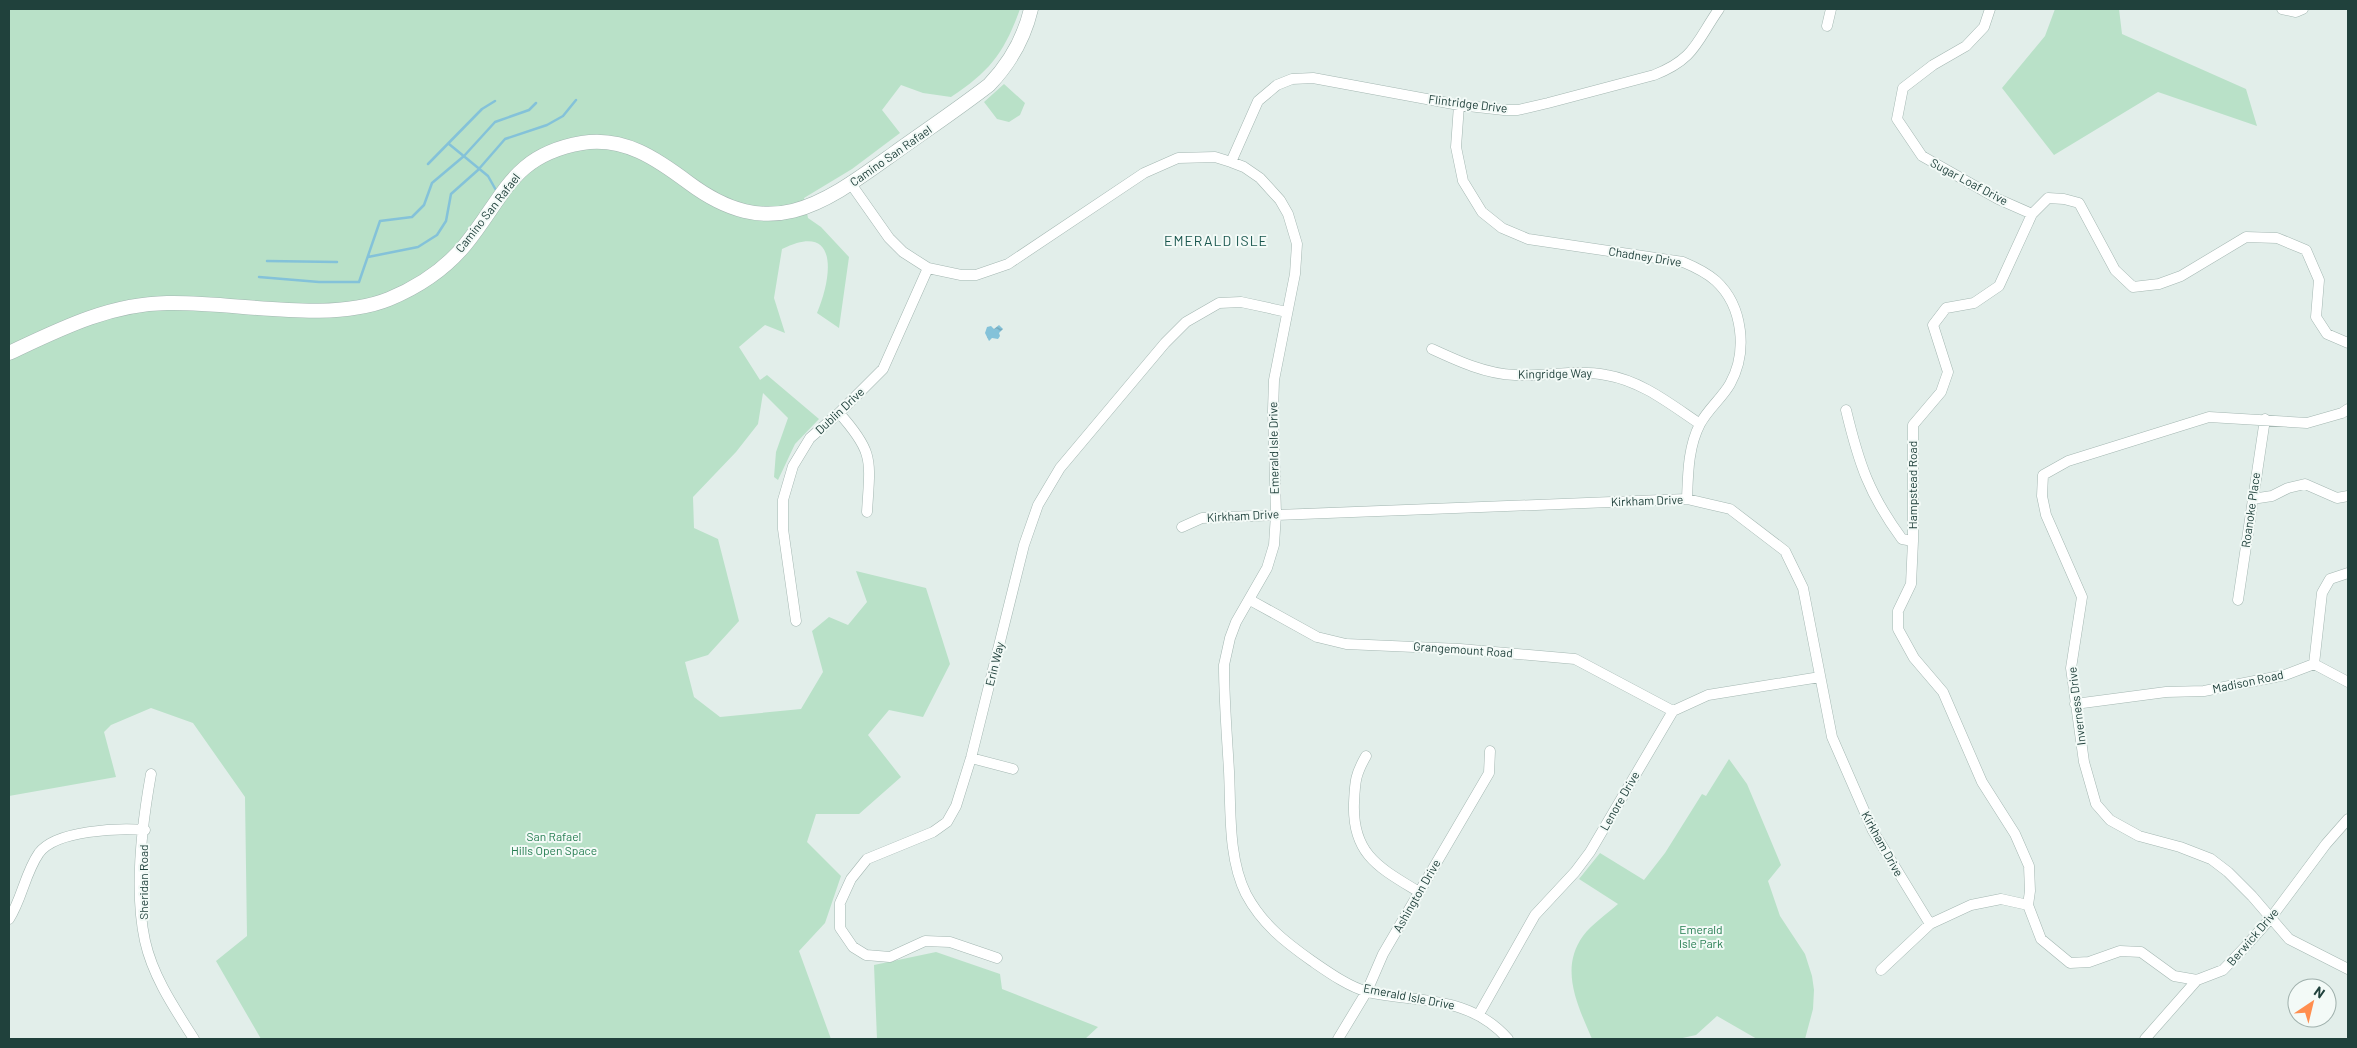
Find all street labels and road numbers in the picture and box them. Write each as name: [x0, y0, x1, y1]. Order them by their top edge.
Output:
street label: Flintridge Drive: [1428, 91, 1508, 115]
street label: Camino San Rafael: [847, 122, 934, 189]
street label: Sugar Loaf Drive: [1928, 155, 2011, 207]
street label: Camino San Rafael: [452, 170, 522, 255]
street label: Chadney Drive: [1608, 243, 1683, 269]
street label: Kingridge Way: [1518, 365, 1593, 381]
street label: Dublin Drive: [812, 384, 867, 436]
street label: Emerald Isle Drive: [1265, 401, 1281, 495]
street label: Hampstead Road: [1905, 441, 1919, 529]
street label: Roanoke Place: [2238, 471, 2262, 549]
street label: Kirkham Drive: [1611, 492, 1683, 508]
street label: Kirkham Drive: [1206, 506, 1279, 524]
street label: Grangemount Road: [1413, 639, 1513, 659]
street label: Erin Way: [982, 640, 1006, 687]
street label: Inverness Drive: [2064, 666, 2088, 746]
street label: Madison Road: [2211, 667, 2284, 695]
street label: Lenore Drive: [1597, 768, 1642, 833]
street label: Kirkham Drive: [1859, 808, 1907, 879]
street label: Sheridan Road: [136, 844, 150, 920]
street label: Ashington Drive: [1390, 857, 1443, 934]
street label: Berwick Drive: [2223, 905, 2281, 968]
street label: Emerald Isle Drive: [1362, 980, 1456, 1012]

